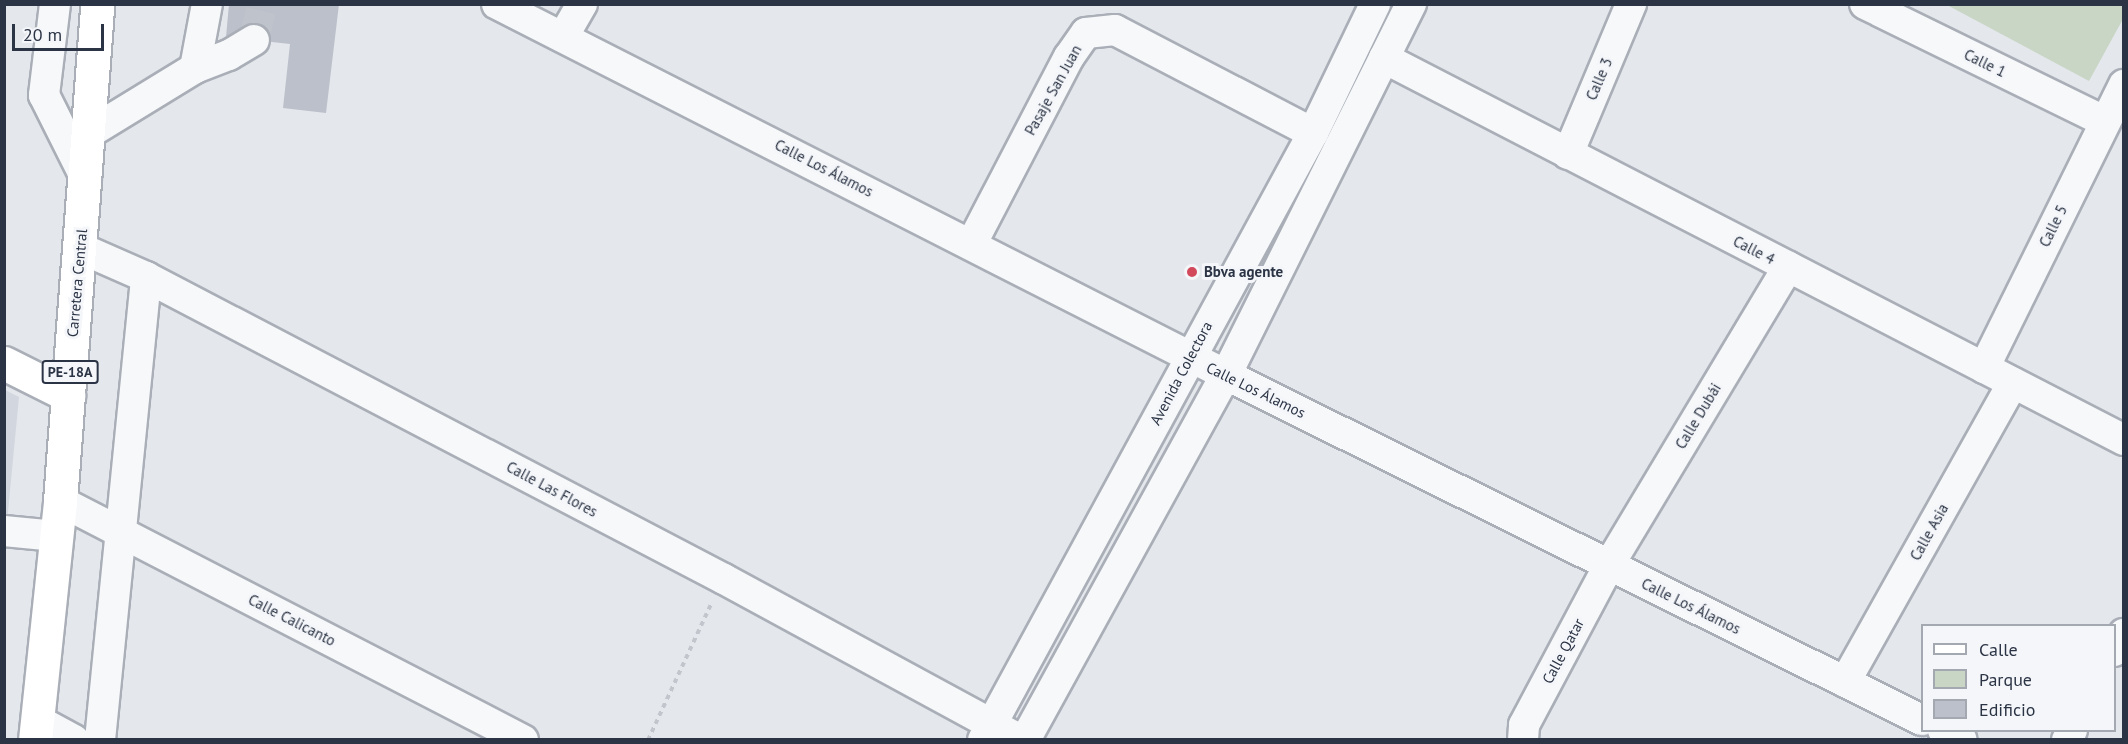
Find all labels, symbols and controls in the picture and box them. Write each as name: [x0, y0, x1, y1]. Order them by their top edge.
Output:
scale bar: [15, 12, 106, 50]
text: 20 m: [23, 23, 62, 46]
street label: Pasaje San Juan: [1021, 42, 1085, 138]
street label: Calle 1: [1961, 45, 2009, 81]
street label: Calle 3: [1582, 55, 1616, 103]
street label: Calle Los Álamos: [772, 135, 876, 201]
street label: Calle 5: [2035, 202, 2071, 250]
street label: Carretera Central: [63, 228, 91, 338]
street label: Calle 4: [1730, 232, 1778, 268]
place label: Bbva agente: [1204, 263, 1283, 281]
marker: Bbva agente: [1185, 265, 1199, 279]
street label: Avenida Colectora: [1146, 318, 1216, 428]
street label: Calle Los Álamos: [1203, 358, 1309, 422]
road number: PE-18A: [42, 361, 98, 383]
street label: Calle Dubái: [1671, 380, 1725, 452]
street label: Calle Las Flores: [503, 457, 601, 521]
street label: Calle Asia: [1906, 500, 1952, 564]
street label: Calle Los Álamos: [1638, 574, 1744, 638]
street label: Calle Calicanto: [245, 590, 339, 650]
street label: Calle Qatar: [1538, 615, 1588, 687]
legend: [1921, 624, 2116, 732]
text: Calle: [1979, 638, 2018, 661]
text: Parque: [1979, 668, 2032, 691]
text: Edificio: [1979, 698, 2035, 721]

